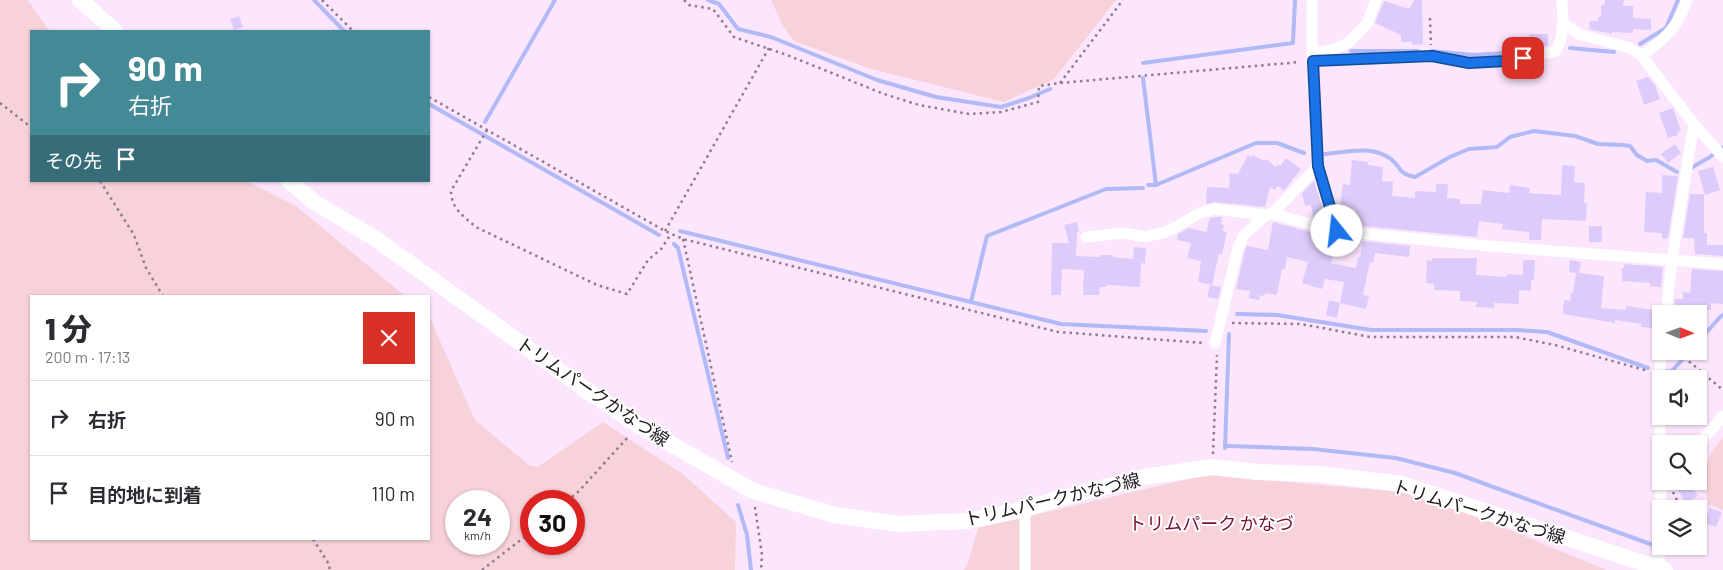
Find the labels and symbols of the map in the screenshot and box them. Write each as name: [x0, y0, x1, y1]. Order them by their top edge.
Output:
pin: [1502, 37, 1544, 79]
position arrow: [1310, 204, 1362, 256]
north arrow: [1652, 305, 1708, 360]
street label: トリムパークかなづ線: [512, 332, 674, 450]
street label: トリムパークかなづ線: [962, 468, 1142, 530]
street label: トリムパークかなづ線: [1390, 474, 1568, 548]
speed limit sign: 30: [520, 490, 585, 555]
park label: トリムパーク かなづ: [1128, 512, 1294, 534]

